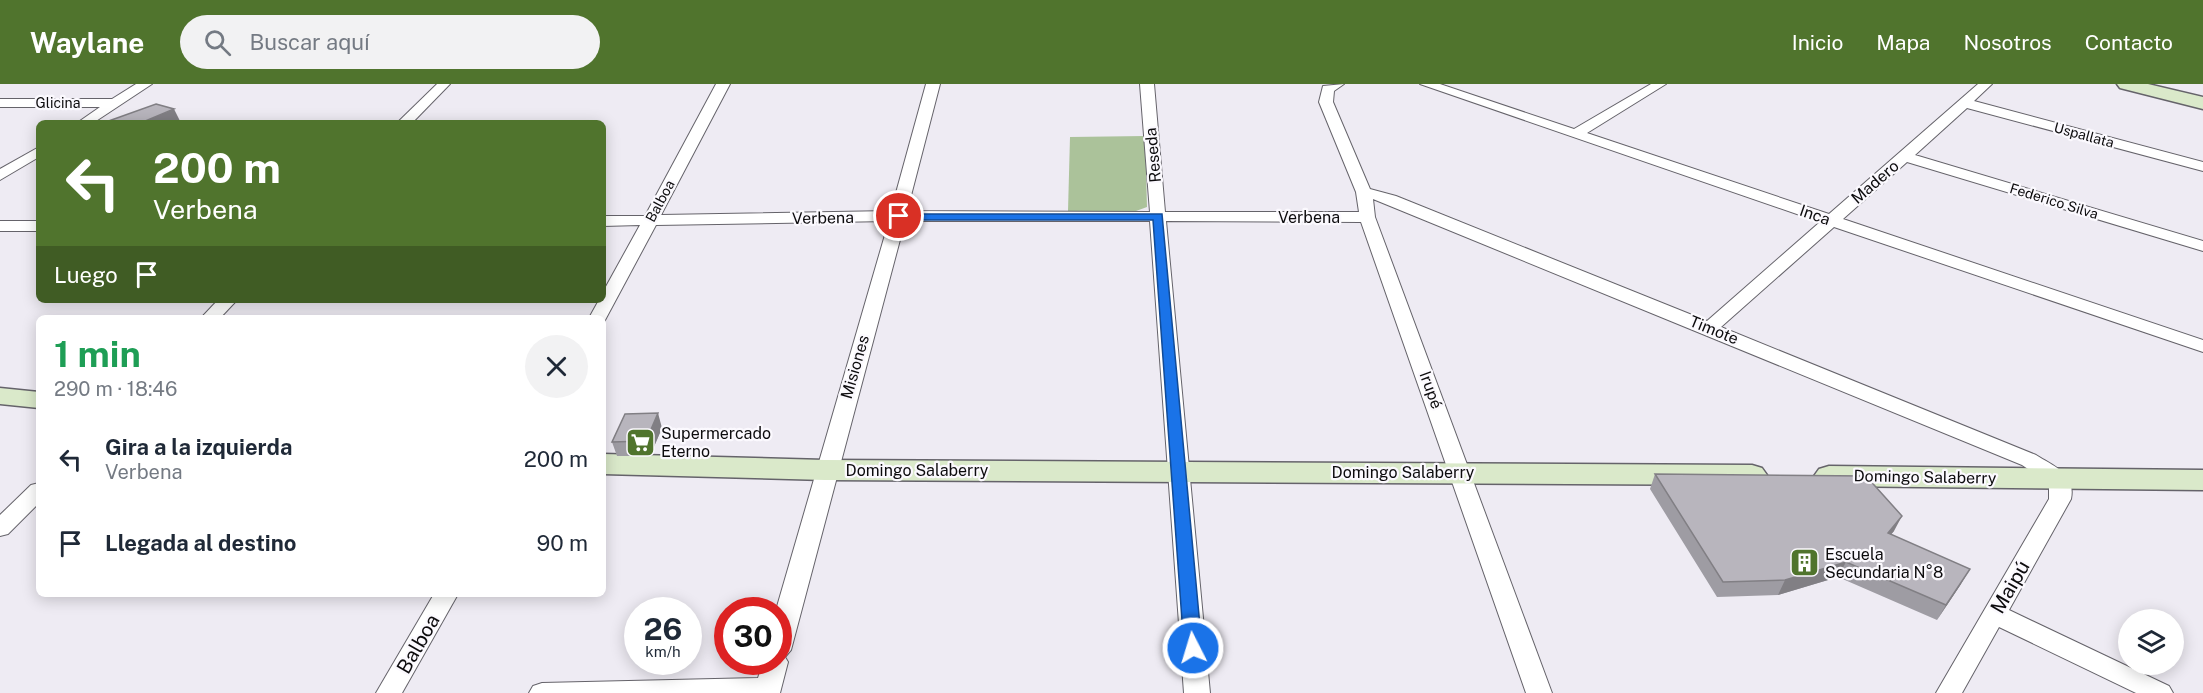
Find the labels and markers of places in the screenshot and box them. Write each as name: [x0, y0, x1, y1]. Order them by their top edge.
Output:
pin: [873, 190, 924, 241]
place label: Supermercado Eterno: [661, 424, 771, 461]
supermarket icon: Supermercado Eterno: [624, 426, 656, 458]
place label: Escuela Secundaria N°8: [1825, 545, 1943, 582]
building icon: Escuela Secundaria N°8: [1788, 547, 1820, 579]

